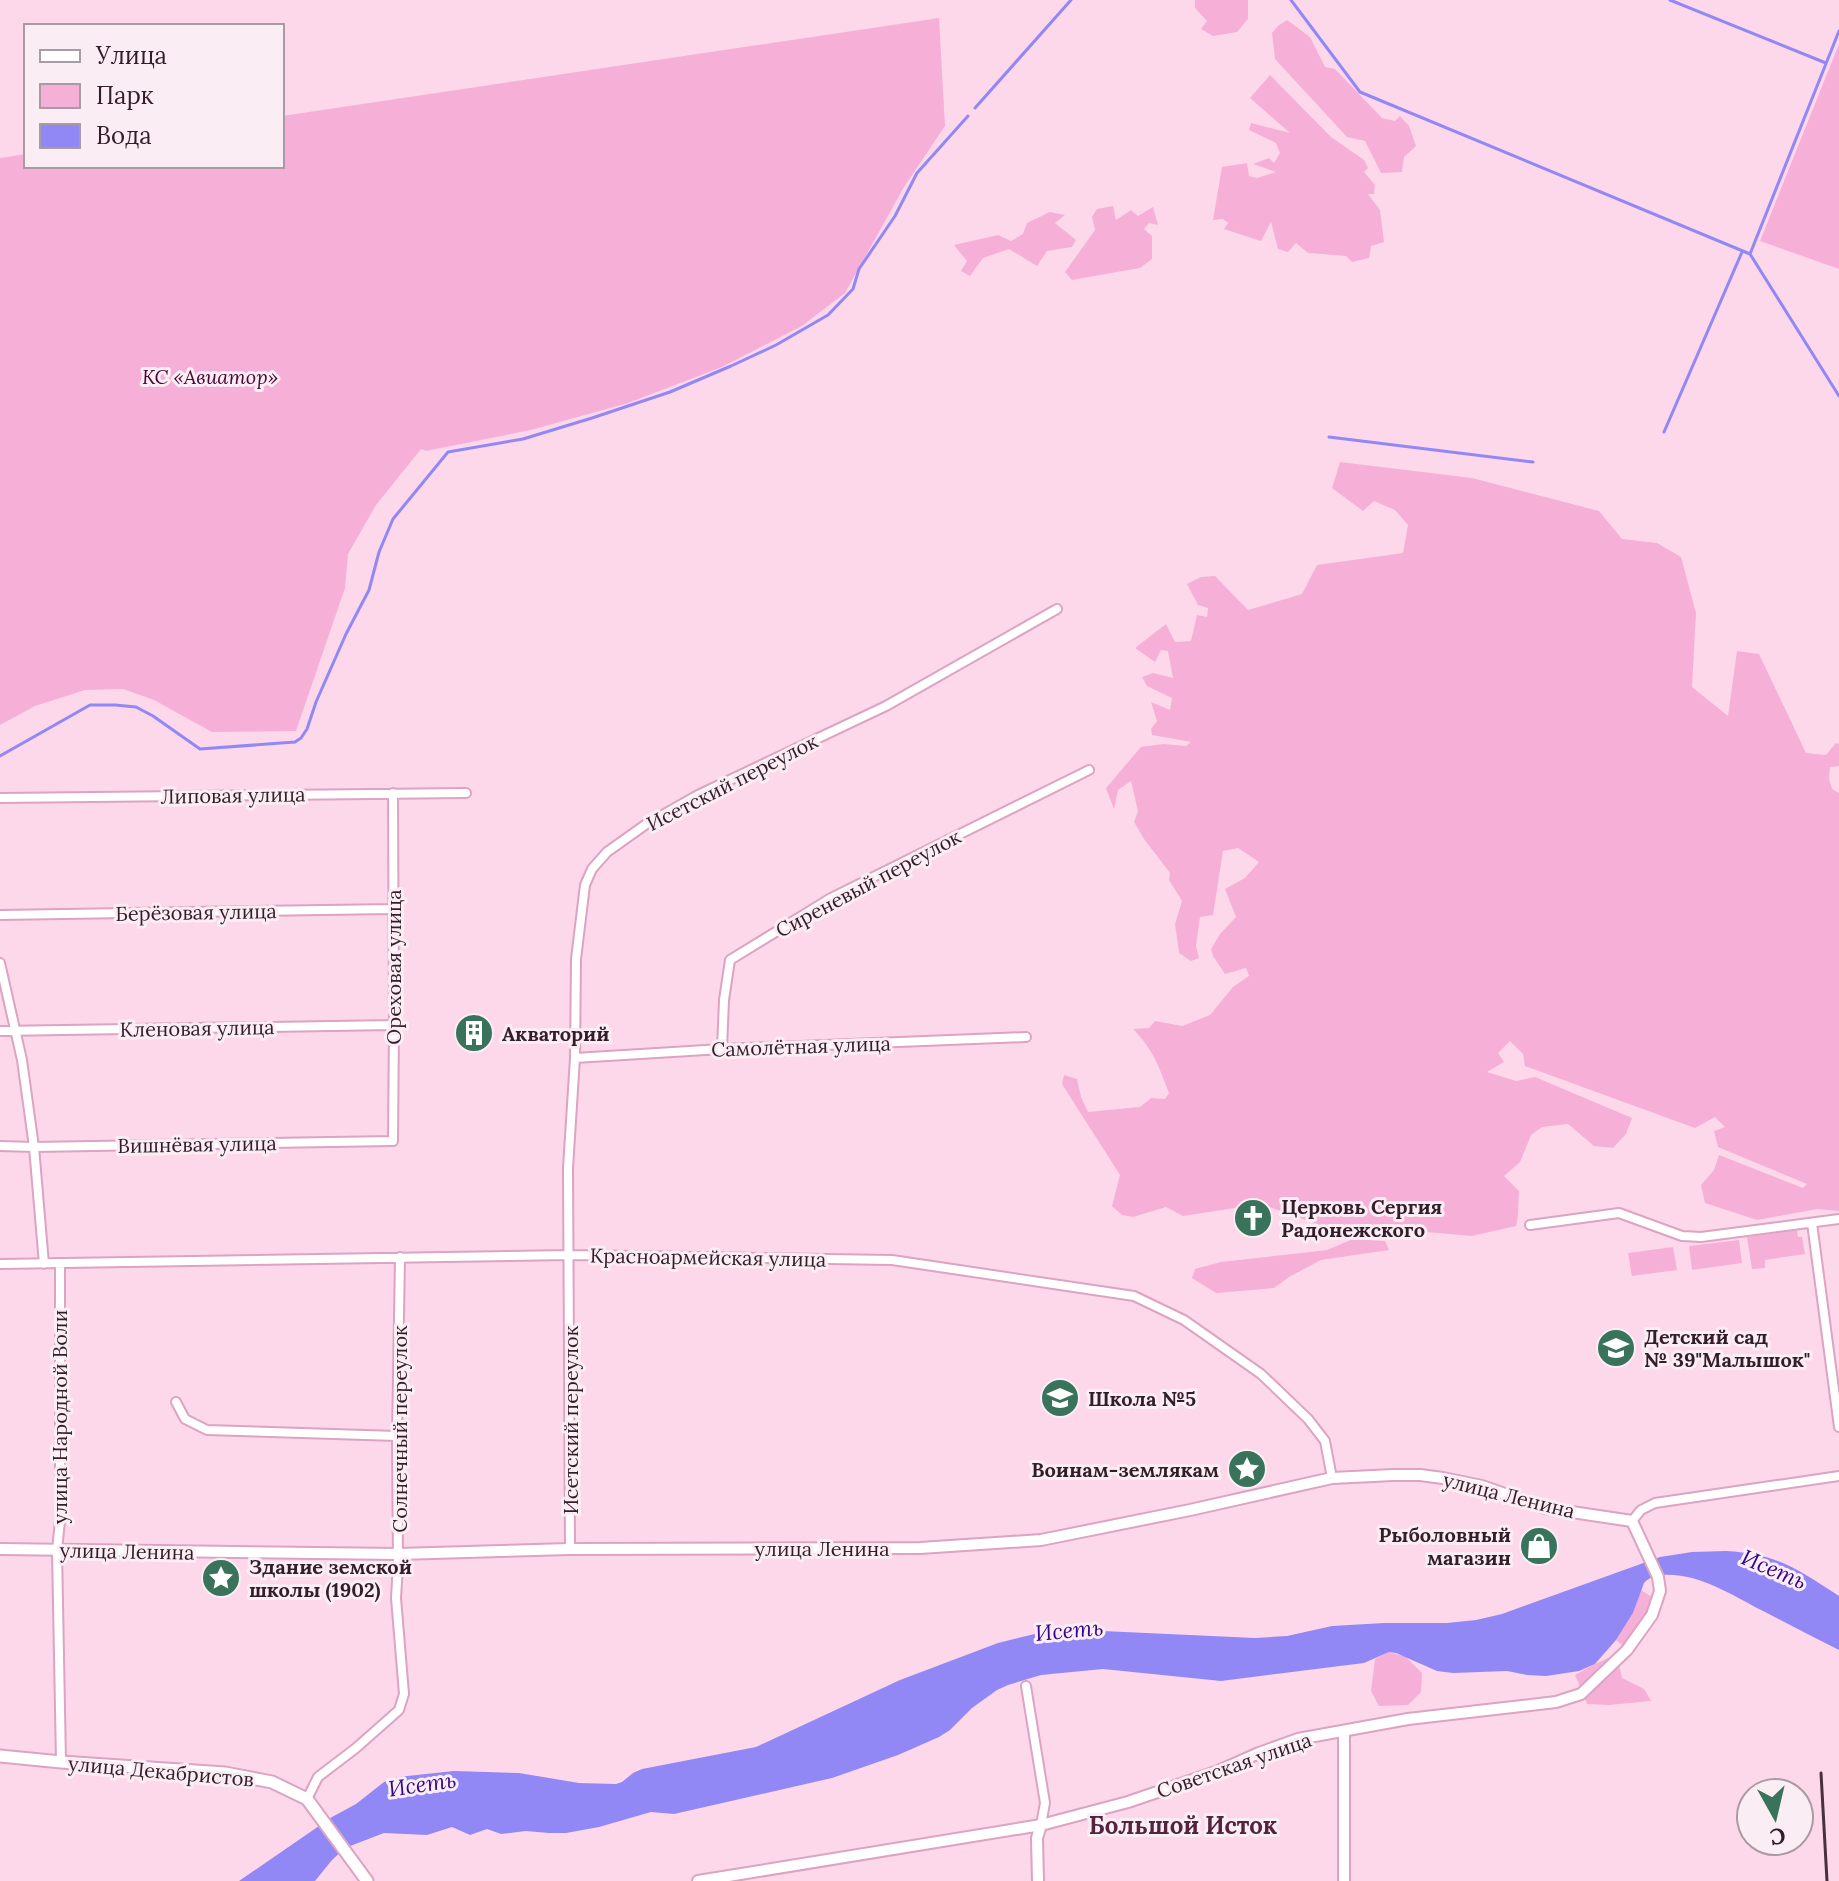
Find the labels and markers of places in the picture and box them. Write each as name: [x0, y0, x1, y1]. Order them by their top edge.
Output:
building icon: Акваторий: [453, 1012, 495, 1054]
place label: Акваторий: [502, 1021, 609, 1046]
place label: Церковь Сергия Радонежского: [1281, 1194, 1442, 1242]
church icon: Церковь Сергия Радонежского: [1232, 1197, 1274, 1239]
place label: Детский сад № 39"Малышок": [1644, 1324, 1810, 1372]
school or university icon: Детский сад № 39"Малышок": [1595, 1327, 1637, 1369]
school or university icon: Школа №5: [1039, 1377, 1081, 1419]
place label: Школа №5: [1088, 1386, 1196, 1411]
place icon: Воинам-землякам: [1226, 1448, 1268, 1490]
place label: Воинам-землякам: [1031, 1457, 1219, 1482]
place label: Рыболовный магазин: [1378, 1522, 1511, 1570]
shop icon: Рыболовный магазин: [1518, 1525, 1560, 1567]
place label: Здание земской школы (1902): [249, 1554, 412, 1603]
place icon: Здание земской школы (1902): [200, 1557, 242, 1599]

